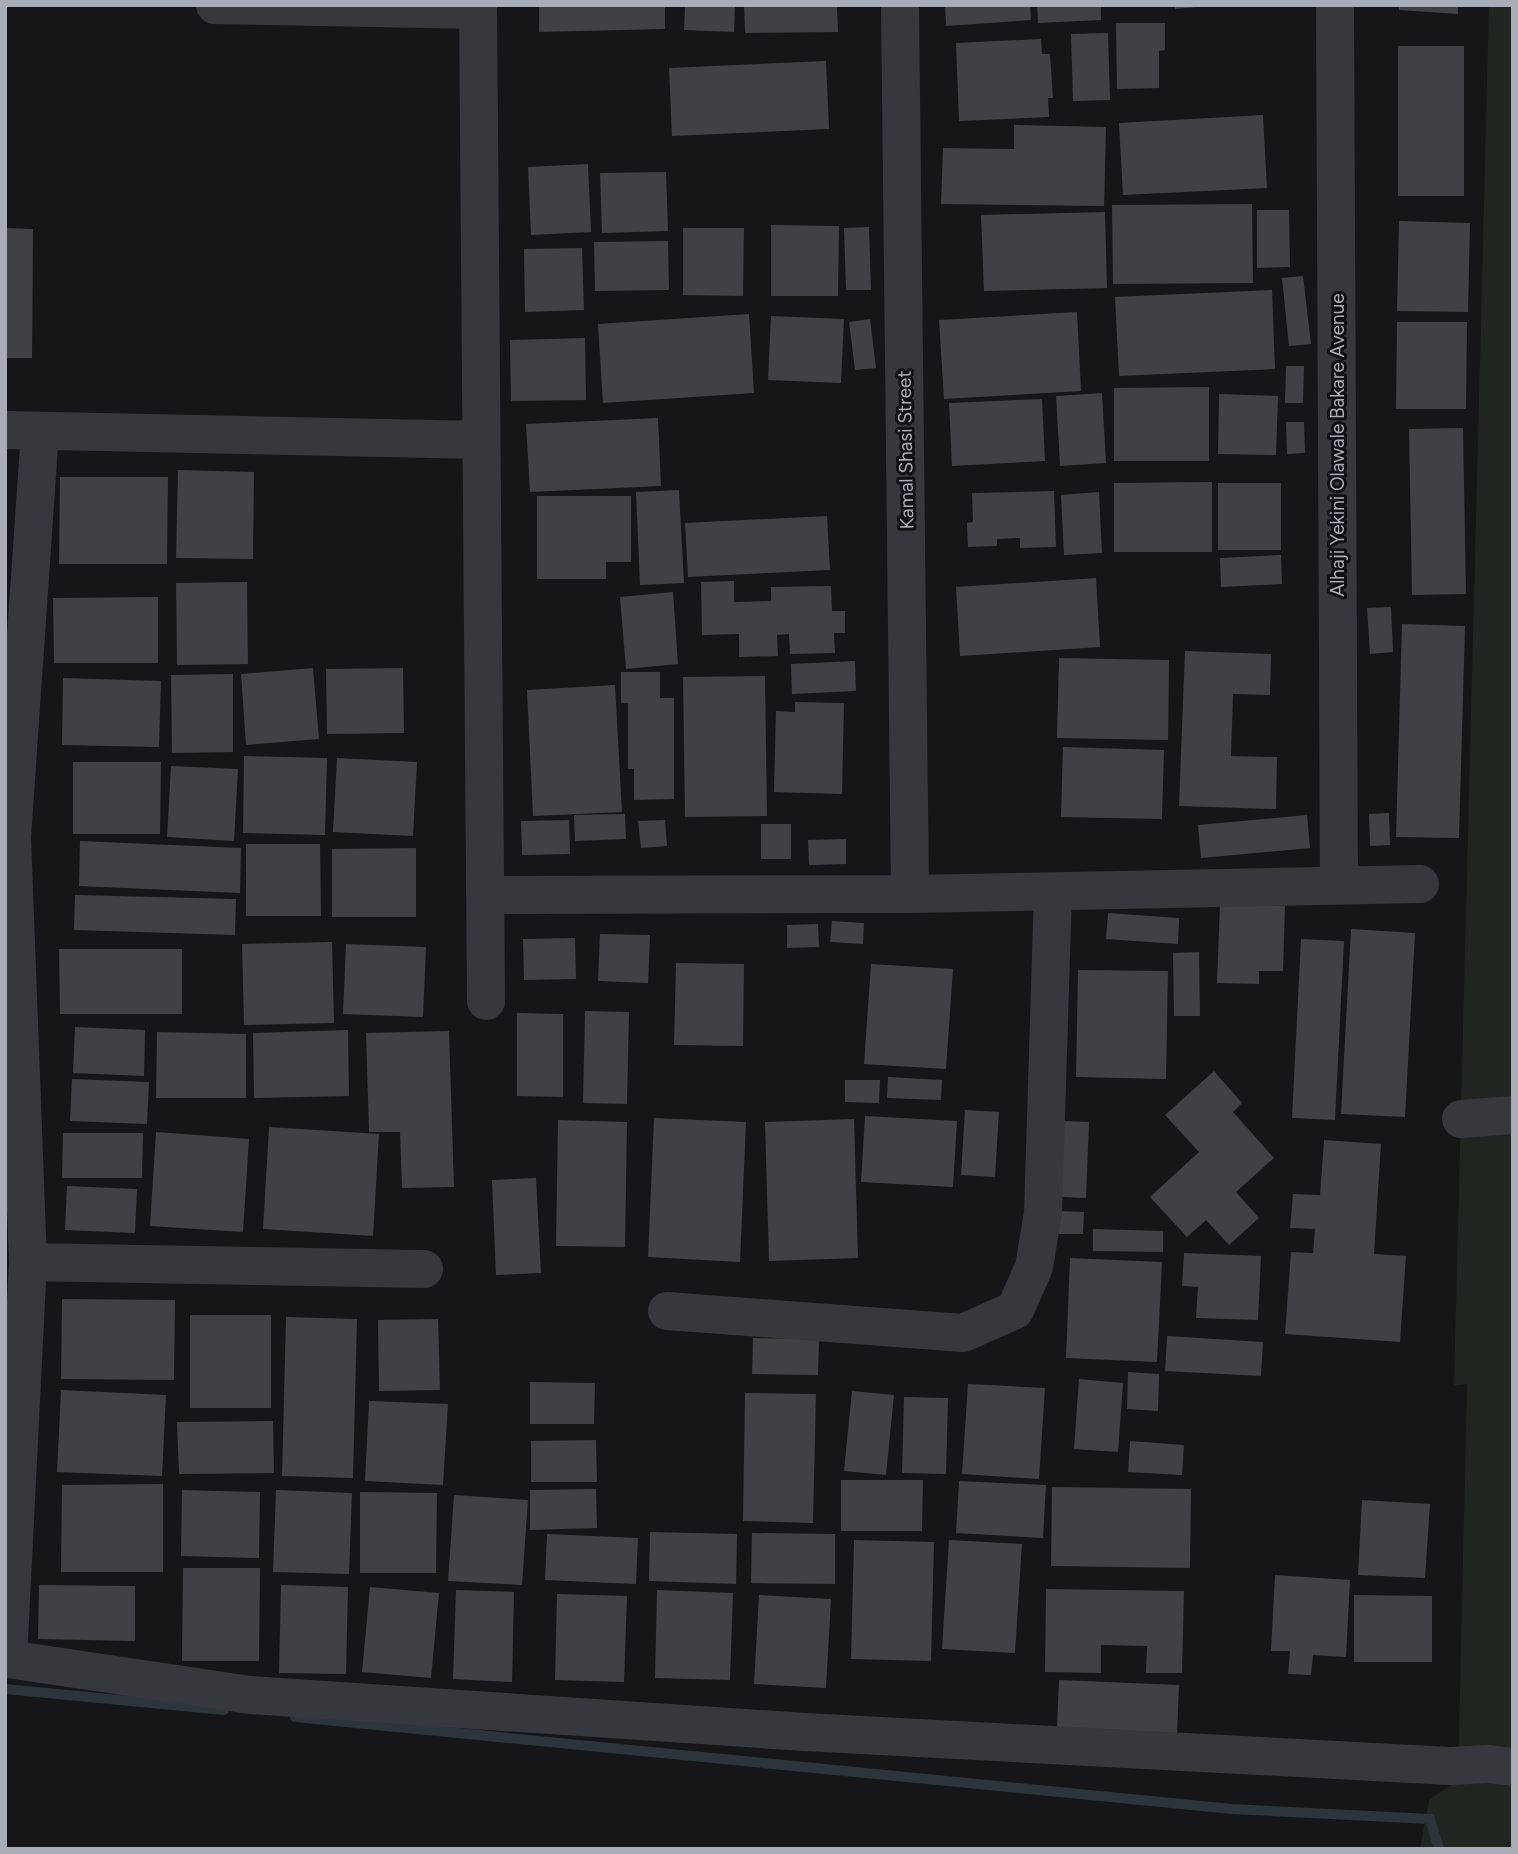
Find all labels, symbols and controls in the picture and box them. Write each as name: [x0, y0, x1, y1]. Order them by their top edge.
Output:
street label: Alhaji Yekini Olawale Bakare Avenue: [1326, 293, 1349, 597]
street label: Kamal Shasi Street: [893, 370, 918, 530]

